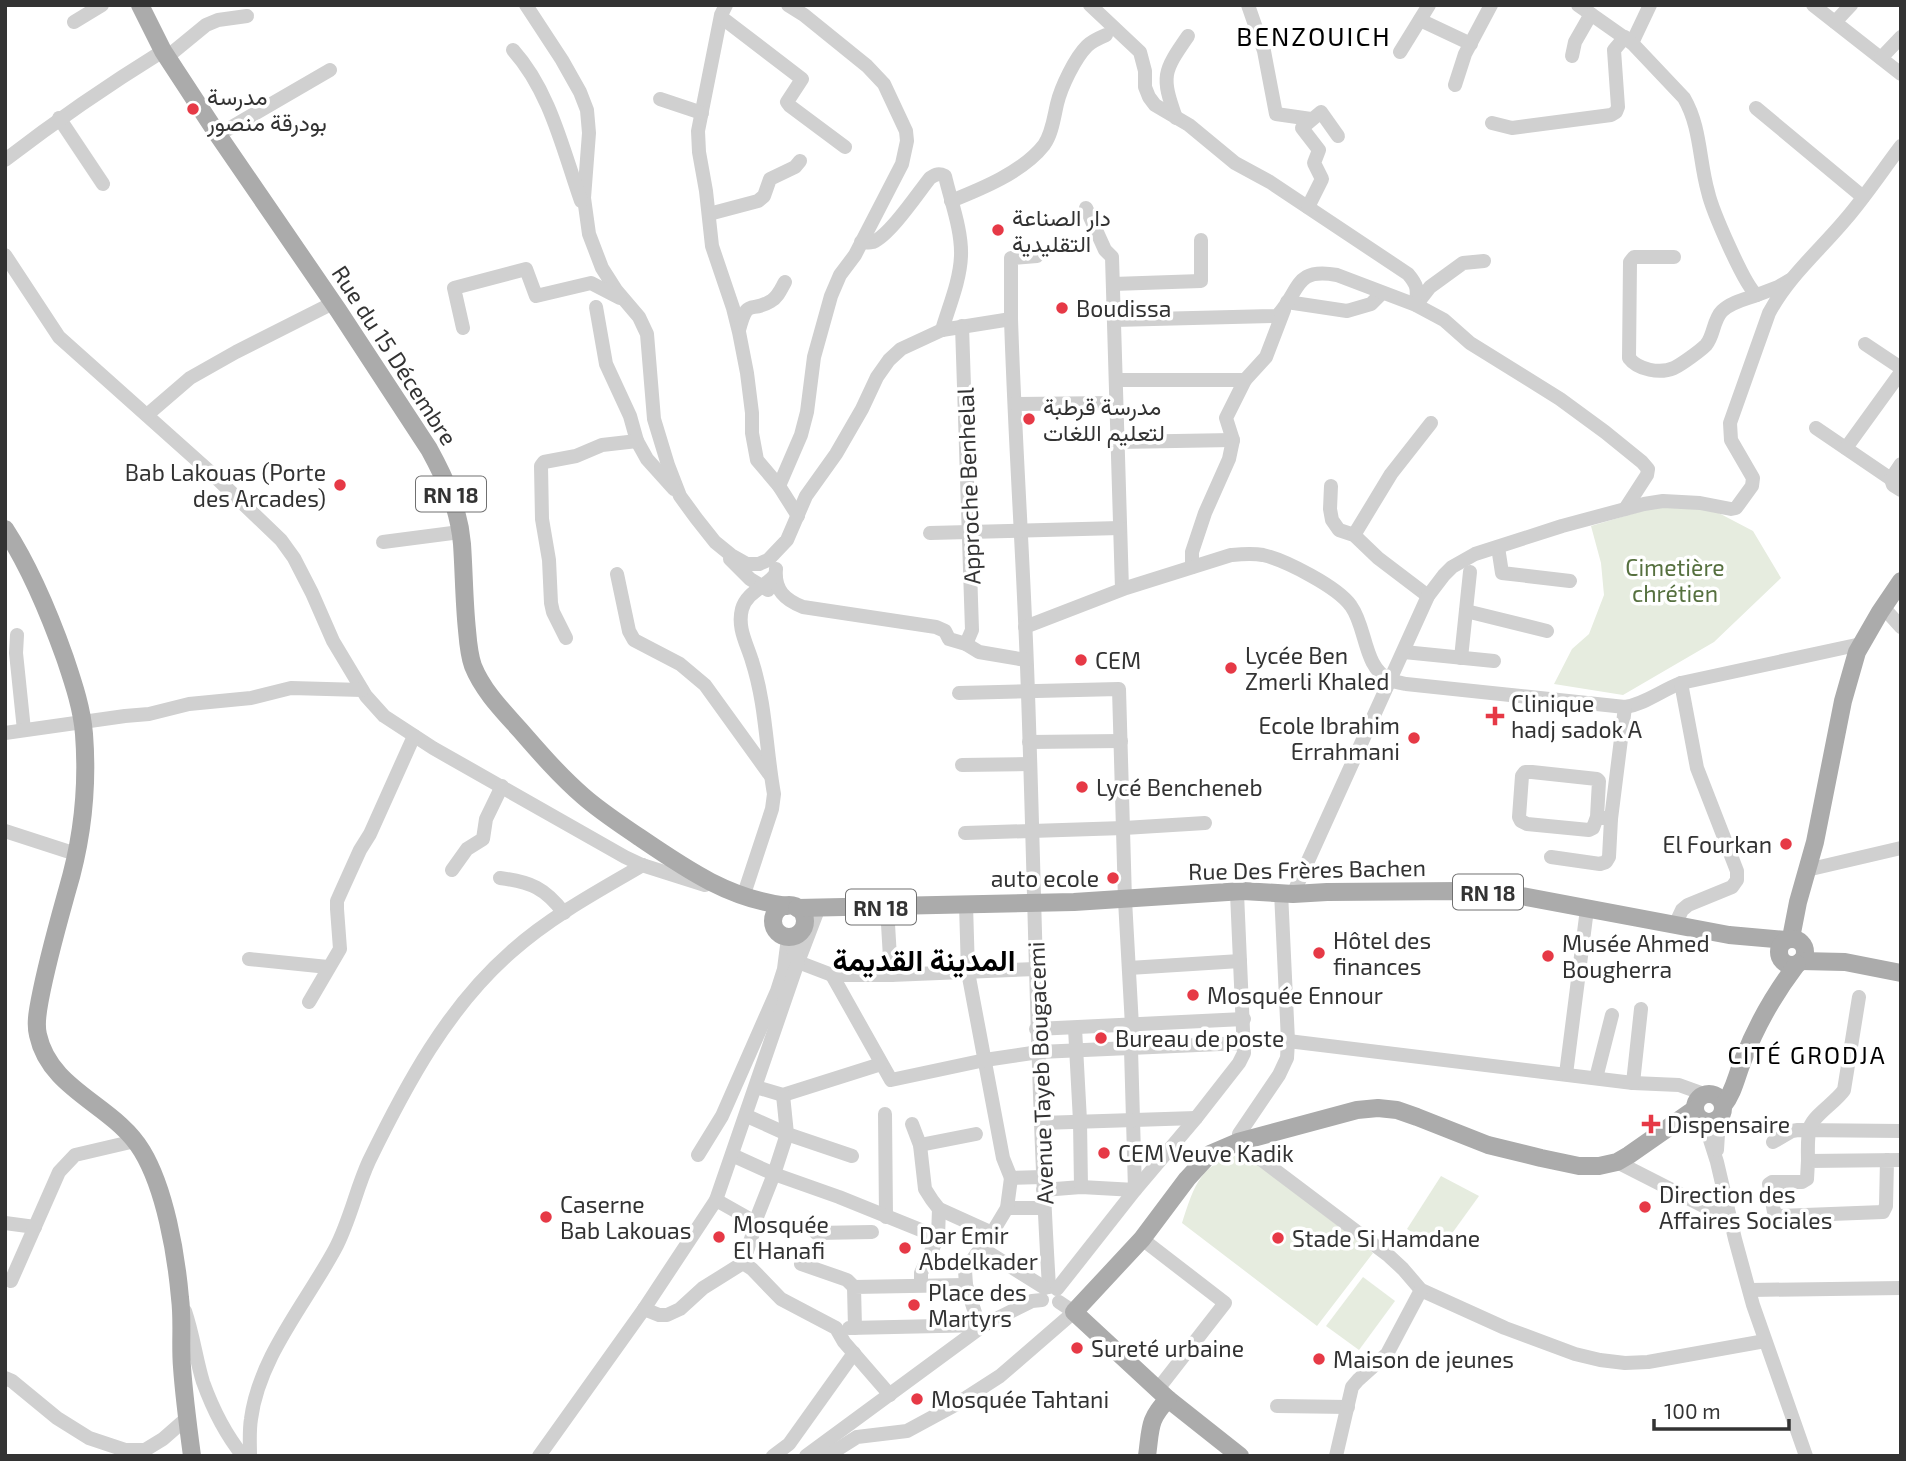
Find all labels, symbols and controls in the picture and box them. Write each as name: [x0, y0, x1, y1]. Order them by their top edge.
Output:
district label: BENZOUICH: [1236, 20, 1392, 51]
place label: مدرسة بودرقة منصور: [206, 82, 327, 138]
marker: مدرسة بودرقة منصور: [185, 101, 201, 117]
place label: دار الصناعة التقليدية: [1012, 203, 1111, 257]
marker: دار الصناعة التقليدية: [990, 222, 1006, 238]
street label: Rue du 15 Décembre: [327, 260, 463, 450]
place label: Boudissa: [1076, 294, 1171, 322]
marker: Boudissa: [1054, 300, 1070, 316]
street label: Approche Benhelal: [951, 387, 985, 585]
place label: مدرسة قرطبة لتعليم اللغات: [1043, 392, 1165, 448]
marker: مدرسة قرطبة لتعليم اللغات: [1021, 411, 1037, 427]
place label: Bab Lakouas (Porte des Arcades): [125, 458, 326, 512]
road number: RN 18: [416, 476, 486, 512]
marker: Bab Lakouas (Porte des Arcades): [332, 477, 348, 493]
park label: Cimetière chrétien: [1625, 553, 1725, 607]
place label: Lycée Ben Zmerli Khaled: [1245, 641, 1389, 695]
place label: CEM: [1095, 646, 1141, 674]
marker: CEM: [1073, 652, 1089, 668]
marker: Lycée Ben Zmerli Khaled: [1223, 660, 1239, 676]
place label: Clinique hadj sadok A: [1511, 689, 1643, 743]
marker: Clinique hadj sadok A: [1485, 706, 1505, 726]
place label: Ecole Ibrahim Errahmani: [1258, 711, 1400, 765]
marker: Ecole Ibrahim Errahmani: [1406, 730, 1422, 746]
place label: Lycé Bencheneb: [1096, 773, 1263, 801]
marker: Lycé Bencheneb: [1074, 779, 1090, 795]
place label: El Fourkan: [1663, 830, 1772, 858]
marker: El Fourkan: [1778, 836, 1794, 852]
street label: Rue Des Frères Bachen: [1188, 853, 1426, 885]
place label: auto ecole: [991, 864, 1099, 892]
marker: auto ecole: [1105, 870, 1121, 886]
road number: RN 18: [1453, 874, 1523, 910]
road number: RN 18: [846, 890, 916, 925]
place label: Hôtel des finances: [1333, 926, 1431, 980]
place label: Musée Ahmed Bougherra: [1562, 929, 1710, 983]
district label: المدينة القديمة: [832, 941, 1016, 978]
street label: Avenue Tayeb Bougacemi: [1021, 941, 1059, 1205]
marker: Hôtel des finances: [1311, 945, 1327, 961]
marker: Musée Ahmed Bougherra: [1540, 948, 1556, 964]
place label: Mosquée Ennour: [1207, 981, 1383, 1009]
marker: Mosquée Ennour: [1185, 987, 1201, 1003]
place label: Bureau de poste: [1115, 1024, 1284, 1052]
marker: Bureau de poste: [1093, 1030, 1109, 1046]
district label: CITÉ GRODJA: [1727, 1040, 1887, 1069]
place label: Dispensaire: [1667, 1110, 1790, 1138]
marker: Dispensaire: [1641, 1114, 1661, 1134]
place label: CEM Veuve Kadik: [1118, 1139, 1294, 1167]
marker: CEM Veuve Kadik: [1096, 1145, 1112, 1161]
place label: Direction des Affaires Sociales: [1659, 1180, 1832, 1234]
place label: Caserne Bab Lakouas: [560, 1190, 691, 1244]
marker: Direction des Affaires Sociales: [1637, 1199, 1653, 1215]
marker: Caserne Bab Lakouas: [538, 1209, 554, 1225]
place label: Mosquée El Hanafi: [733, 1210, 829, 1264]
place label: Dar Emir Abdelkader: [919, 1221, 1038, 1275]
place label: Stade Si Hamdane: [1292, 1224, 1480, 1252]
marker: Mosquée El Hanafi: [711, 1229, 727, 1245]
marker: Stade Si Hamdane: [1270, 1230, 1286, 1246]
marker: Dar Emir Abdelkader: [897, 1240, 913, 1256]
place label: Place des Martyrs: [928, 1278, 1027, 1332]
marker: Place des Martyrs: [906, 1297, 922, 1313]
place label: Sureté urbaine: [1091, 1334, 1244, 1362]
marker: Sureté urbaine: [1069, 1340, 1085, 1356]
place label: Maison de jeunes: [1333, 1345, 1514, 1373]
marker: Maison de jeunes: [1311, 1351, 1327, 1367]
place label: Mosquée Tahtani: [931, 1385, 1109, 1413]
scale bar: [1654, 1388, 1789, 1432]
marker: Mosquée Tahtani: [909, 1391, 925, 1407]
text: 100 m: [1664, 1398, 1721, 1423]

